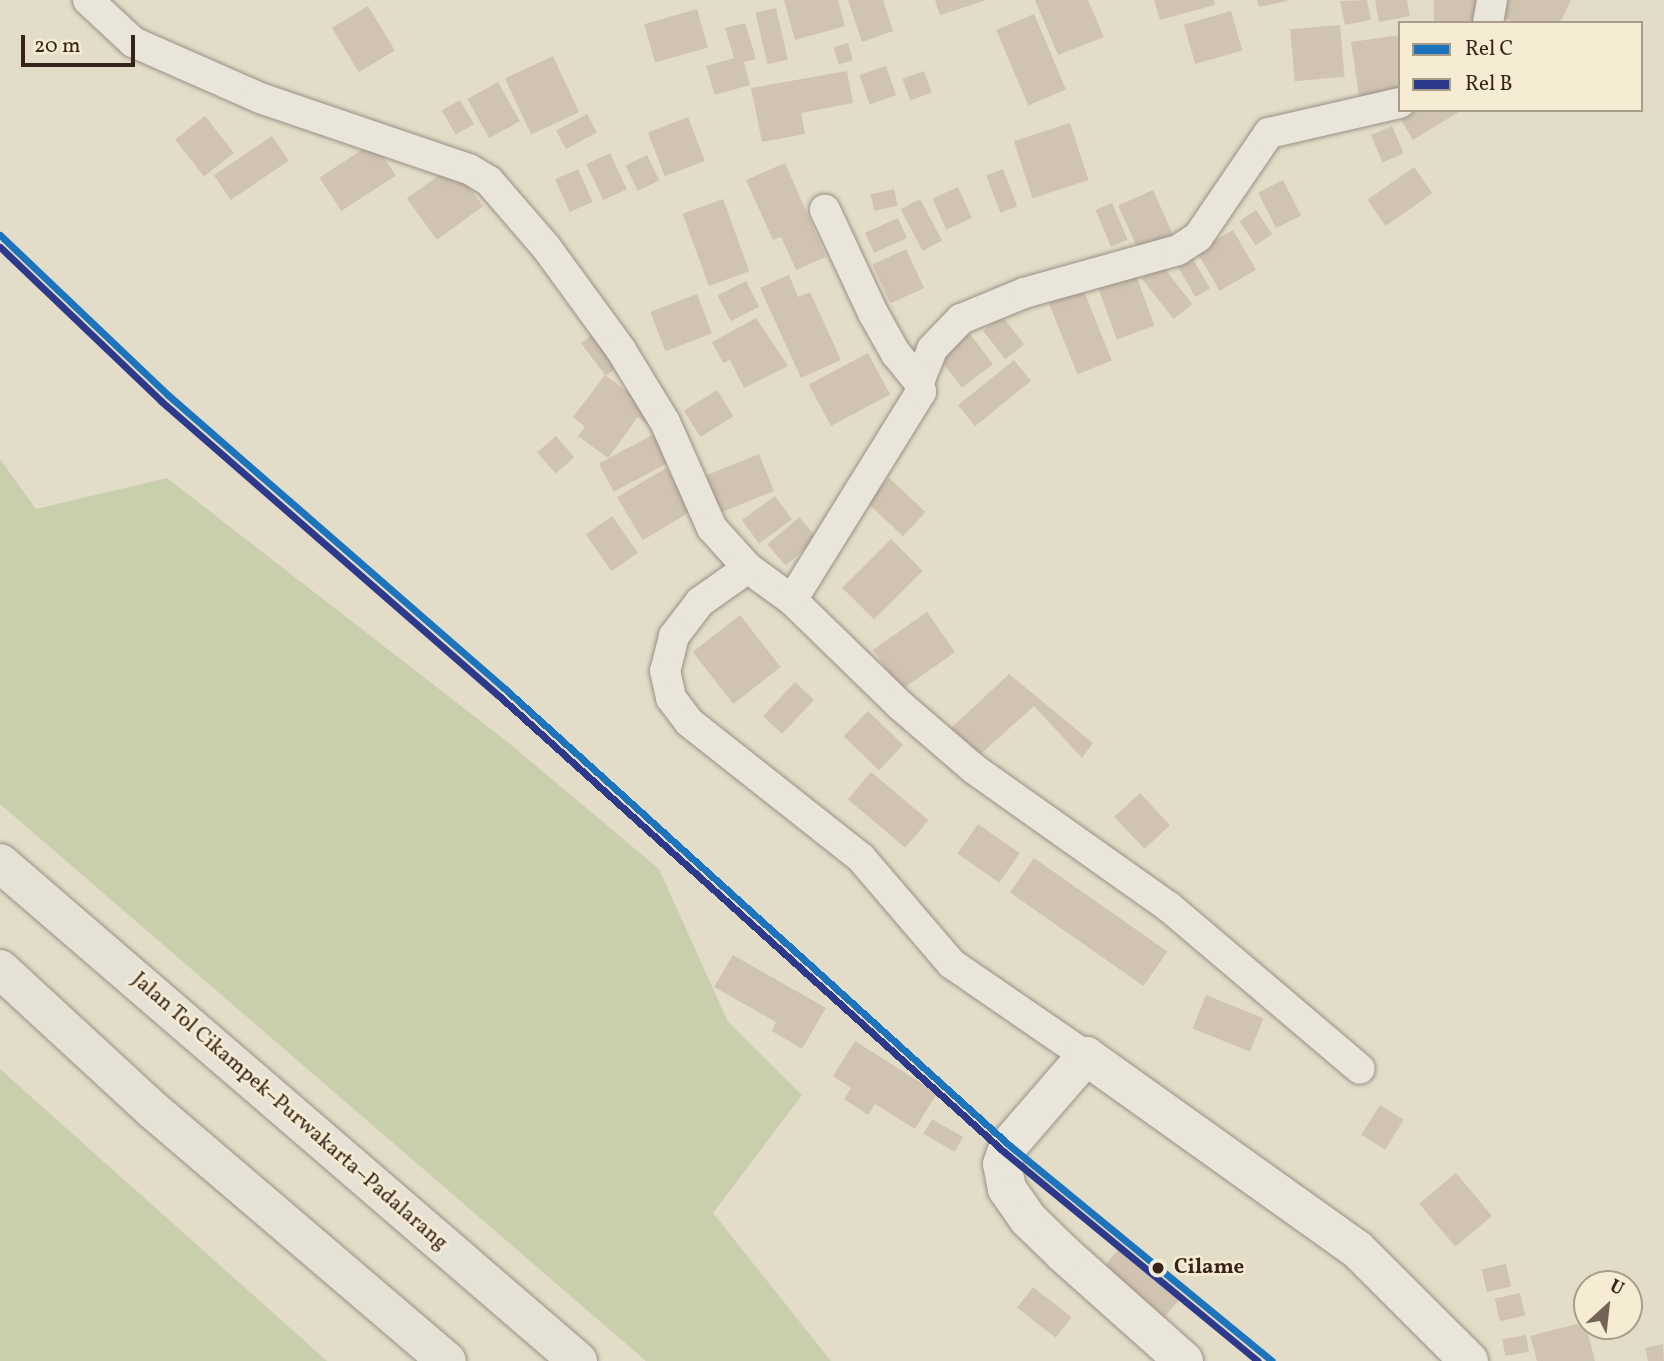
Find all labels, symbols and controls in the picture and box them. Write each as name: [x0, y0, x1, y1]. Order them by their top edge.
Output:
scale bar: [24, 21, 138, 65]
legend: [1398, 21, 1643, 112]
text: 20 m: [34, 32, 80, 61]
text: Rel C: [1465, 35, 1513, 64]
text: Rel B: [1465, 70, 1512, 99]
street label: Jalan Tol Cikampek–Purwakarta–Padalarang: [126, 968, 452, 1256]
place label: Cilame: [1174, 1255, 1244, 1281]
marker: Cilame: [1148, 1258, 1168, 1278]
north arrow: [1573, 1270, 1643, 1340]
text: U: [1605, 1274, 1628, 1303]

